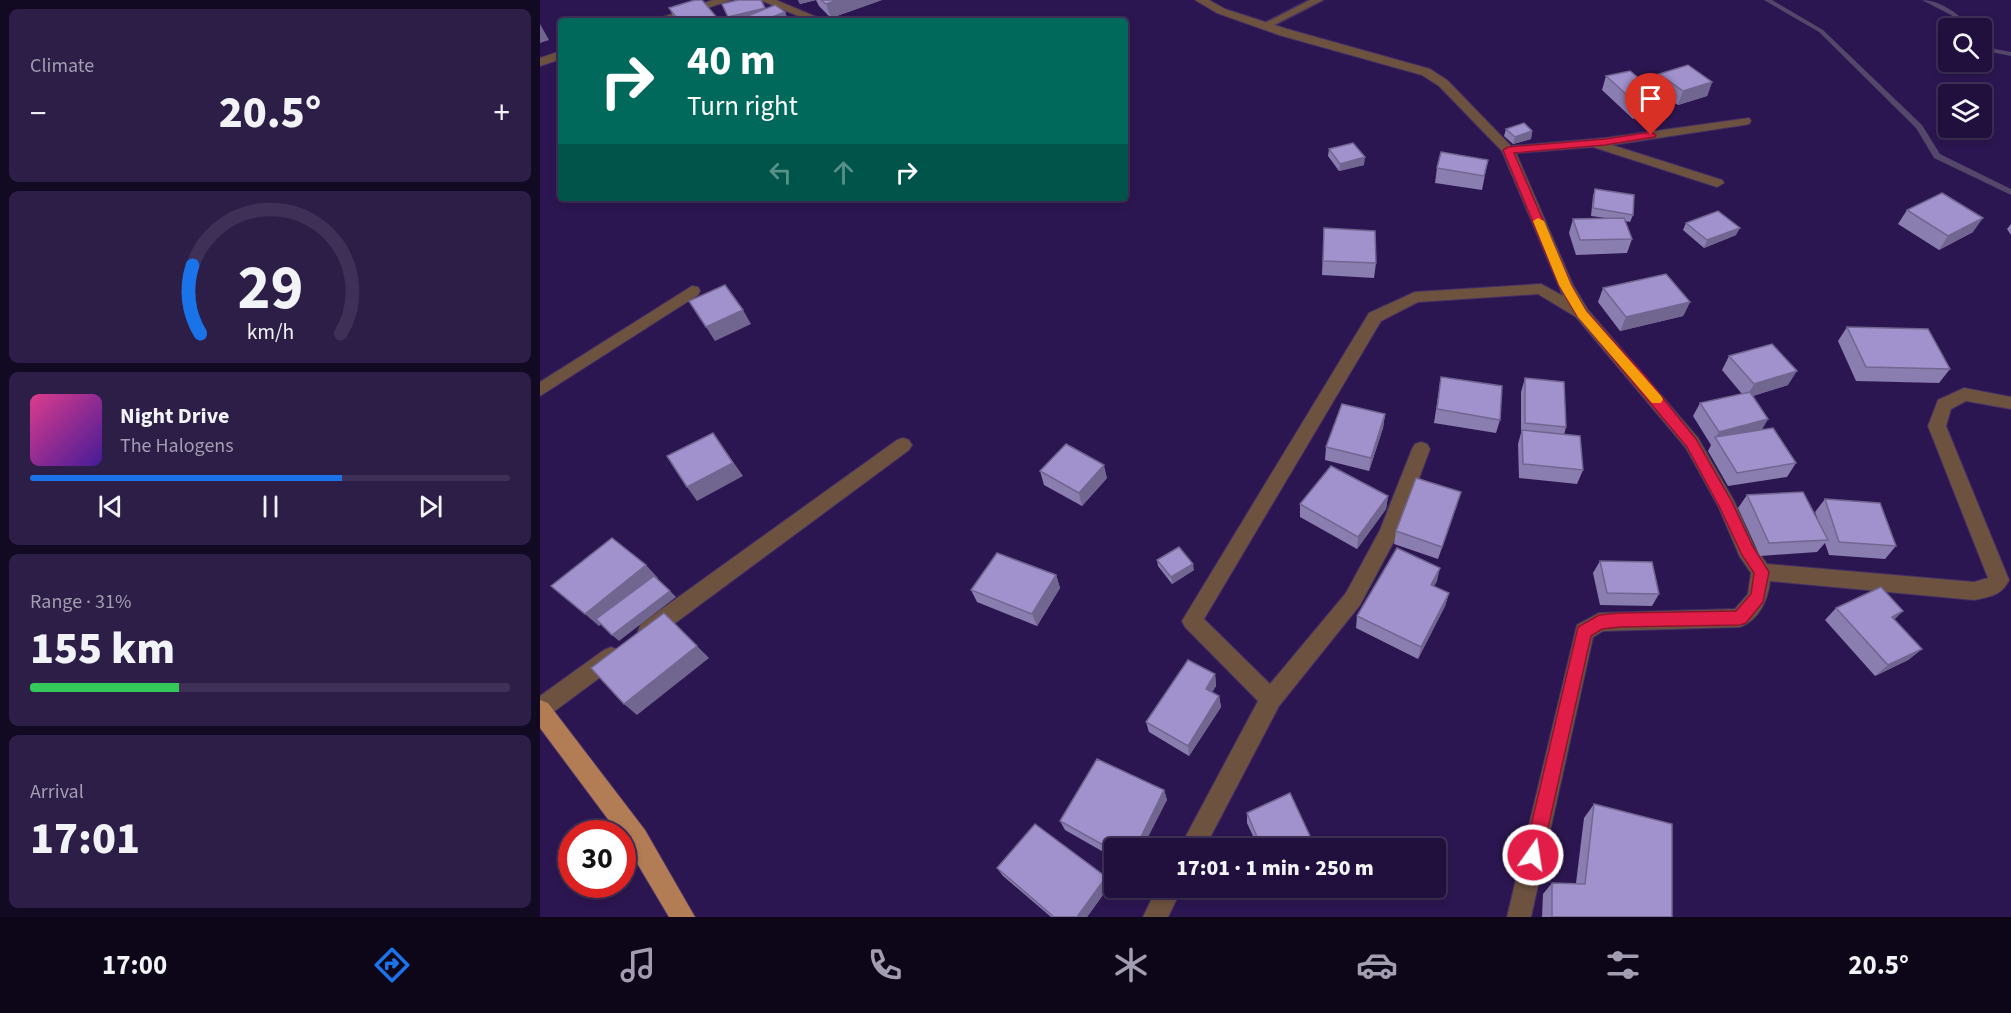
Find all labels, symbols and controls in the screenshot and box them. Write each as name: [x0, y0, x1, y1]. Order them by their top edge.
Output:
map controls: [1938, 18, 1992, 138]
button: search: [1938, 18, 1992, 72]
text: 40 m: [687, 31, 776, 91]
icon: right: [588, 42, 666, 120]
text: Climate: [30, 52, 94, 80]
pin: [1625, 73, 1676, 135]
text: 20.5°: [219, 81, 321, 145]
icon: arrive: [1634, 82, 1667, 115]
button: layers: [1938, 84, 1992, 138]
text: Turn right: [687, 87, 798, 126]
text: −: [30, 90, 46, 137]
text: +: [494, 90, 510, 137]
icon: left: [764, 156, 797, 189]
icon: ahead: [827, 156, 860, 189]
icon: right: [890, 156, 923, 189]
text: 29: [237, 244, 303, 333]
text: km/h: [246, 317, 294, 348]
text: Night Drive: [120, 400, 229, 432]
text: The Halogens: [120, 432, 234, 460]
icon: previous: [94, 490, 127, 523]
icon: pause: [254, 490, 287, 523]
icon: next: [414, 490, 447, 523]
text: Range · 31%: [30, 588, 131, 616]
text: 155 km: [30, 617, 175, 681]
text: Arrival: [30, 778, 84, 806]
text: 17:01: [30, 807, 140, 871]
speed limit sign: 30: [558, 820, 636, 898]
position arrow: [1501, 823, 1565, 887]
text: 17:01 · 1 min · 250 m: [1176, 852, 1374, 884]
icon: directions: [371, 944, 413, 986]
icon: music: [617, 944, 659, 986]
icon: phone: [864, 944, 906, 986]
icon: climate: [1110, 944, 1152, 986]
icon: car: [1356, 944, 1398, 986]
icon: filters: [1602, 944, 1644, 986]
text: 17:00: [102, 946, 167, 985]
text: 20.5°: [1848, 946, 1909, 985]

